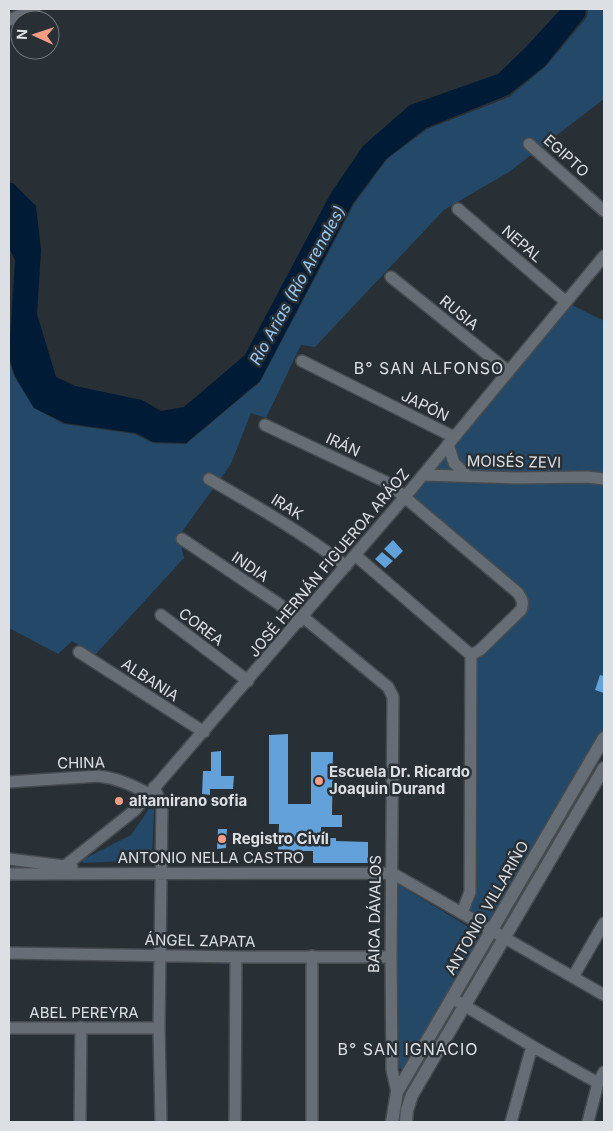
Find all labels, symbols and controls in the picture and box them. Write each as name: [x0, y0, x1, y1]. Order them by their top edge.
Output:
north arrow: [10, 10, 60, 60]
text: N: [13, 29, 30, 40]
street label: EGIPTO: [540, 130, 593, 181]
water label: Río Arias (Río Arenales): [245, 202, 349, 368]
street label: NEPAL: [498, 221, 547, 266]
street label: RUSIA: [436, 291, 483, 334]
district label: B° SAN ALFONSO: [354, 358, 504, 378]
street label: JAPÓN: [398, 386, 452, 425]
street label: IRÁN: [323, 428, 363, 461]
street label: MOISÉS ZEVI: [467, 451, 561, 472]
street label: JOSÉ HERNÁN FIGUEROA ARÁOZ: [244, 465, 413, 661]
street label: IRAK: [268, 489, 307, 524]
street label: INDIA: [228, 547, 272, 586]
street label: COREA: [175, 604, 228, 650]
street label: ALBANIA: [118, 654, 183, 705]
street label: CHINA: [57, 753, 105, 772]
place label: Escuela Dr. Ricardo Joaquin Durand: [329, 762, 470, 798]
marker: Escuela Dr. Ricardo Joaquin Durand: [313, 775, 325, 787]
place label: altamirano sofia: [129, 791, 247, 810]
marker: altamirano sofia: [113, 795, 125, 807]
place label: Registro Civíl: [232, 829, 329, 848]
marker: Registro Civíl: [216, 833, 228, 845]
street label: ANTONIO VILLARIÑO: [440, 837, 533, 978]
street label: ANTONIO NELLA CASTRO: [118, 848, 304, 867]
street label: BAICA DÁVALOS: [364, 855, 385, 973]
street label: ÁNGEL ZAPATA: [145, 930, 255, 951]
street label: ABEL PEREYRA: [29, 1003, 139, 1022]
district label: B° SAN IGNACIO: [337, 1039, 479, 1059]

